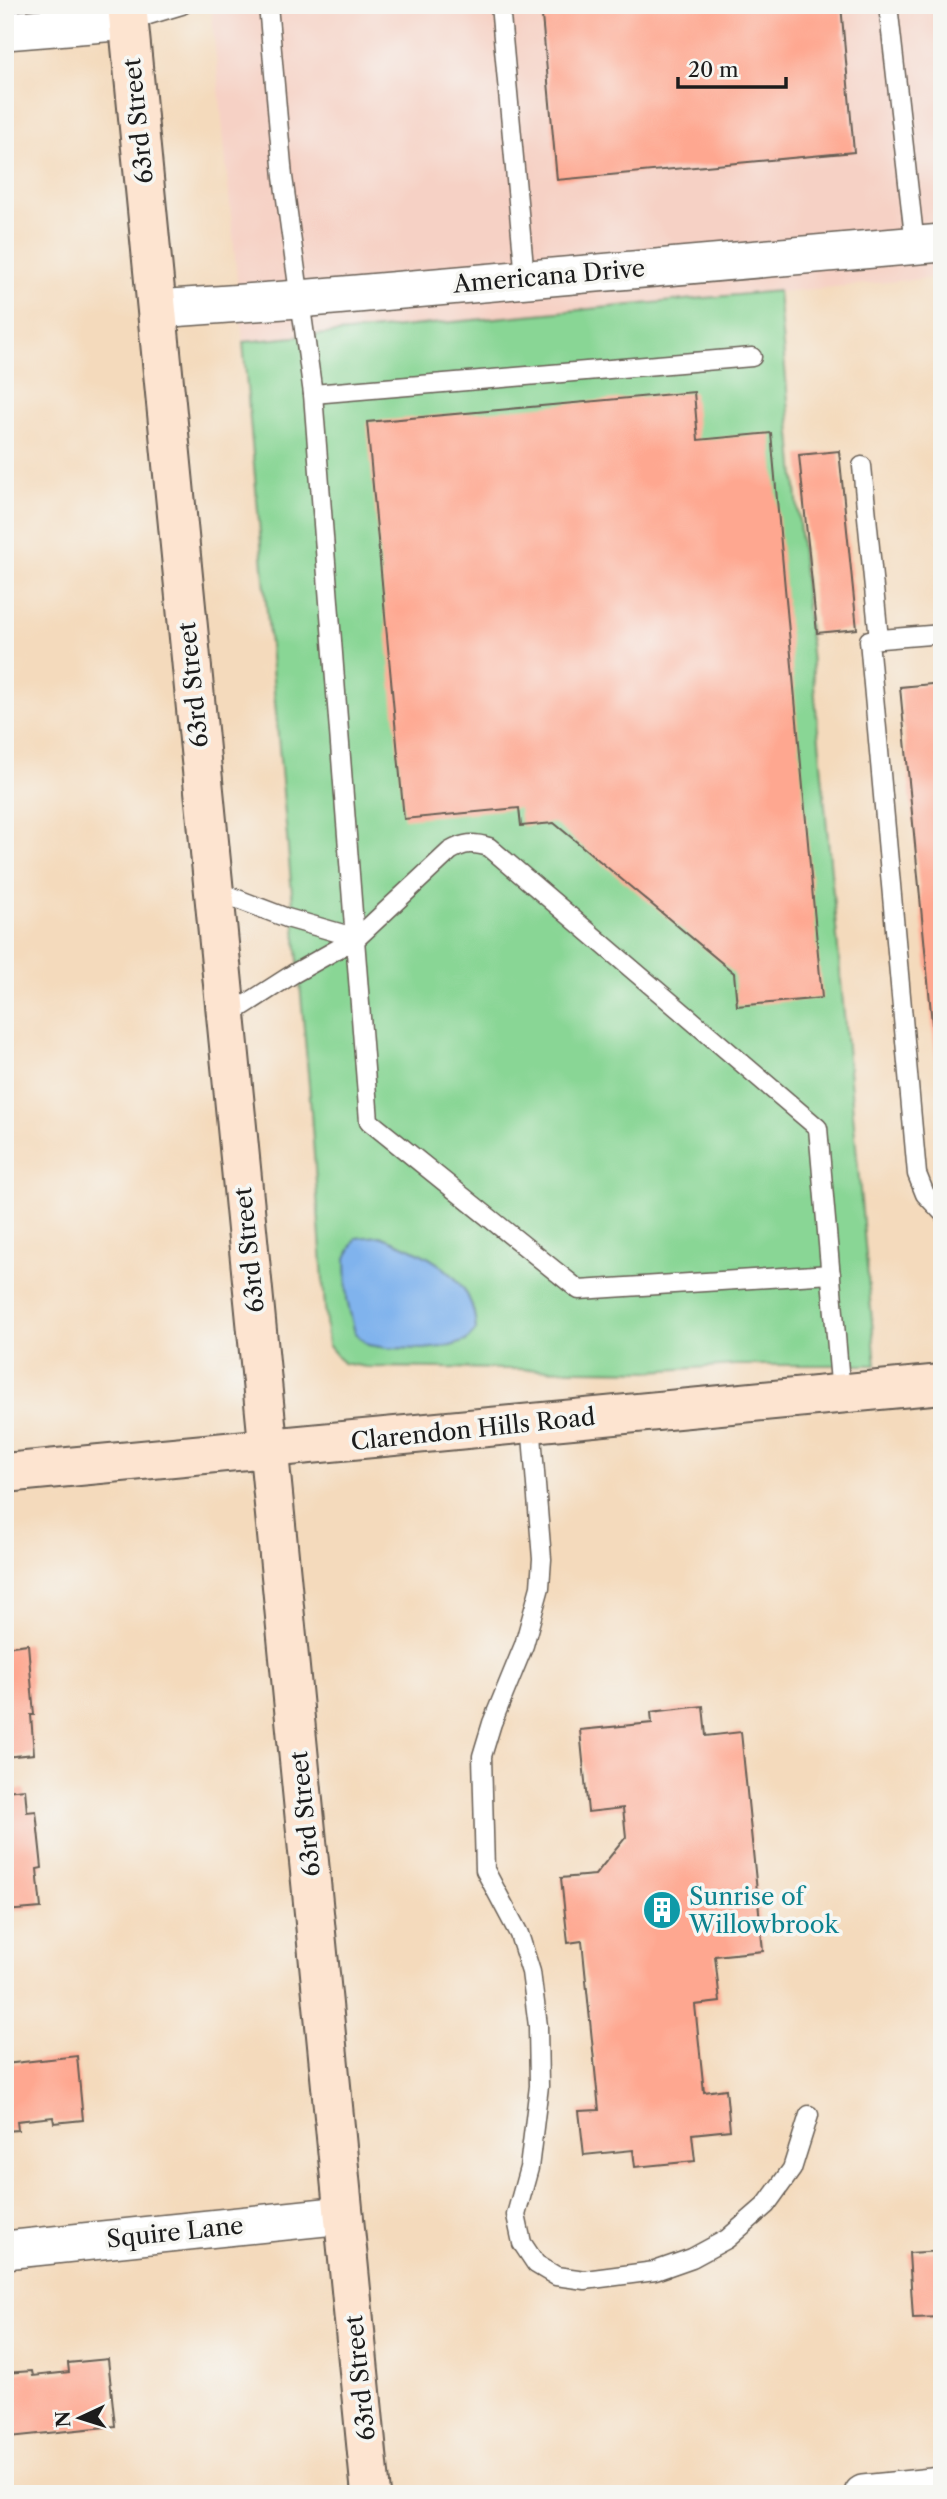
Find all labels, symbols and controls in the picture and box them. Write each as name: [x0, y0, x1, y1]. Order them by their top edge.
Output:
scale bar: [678, 46, 786, 90]
street label: 63rd Street: [117, 56, 159, 185]
text: 20 m: [688, 57, 739, 82]
street label: Americana Drive: [451, 253, 646, 299]
street label: 63rd Street: [172, 620, 214, 749]
street label: 63rd Street: [228, 1185, 270, 1314]
street label: Clarendon Hills Road: [349, 1402, 597, 1456]
street label: 63rd Street: [284, 1749, 326, 1878]
place label: Sunrise of Willowbrook: [688, 1882, 839, 1939]
building icon: Sunrise of Willowbrook: [641, 1889, 683, 1931]
street label: Squire Lane: [105, 2210, 245, 2254]
street label: 63rd Street: [339, 2313, 381, 2442]
north arrow: [46, 2384, 116, 2454]
text: N: [51, 2410, 76, 2428]

